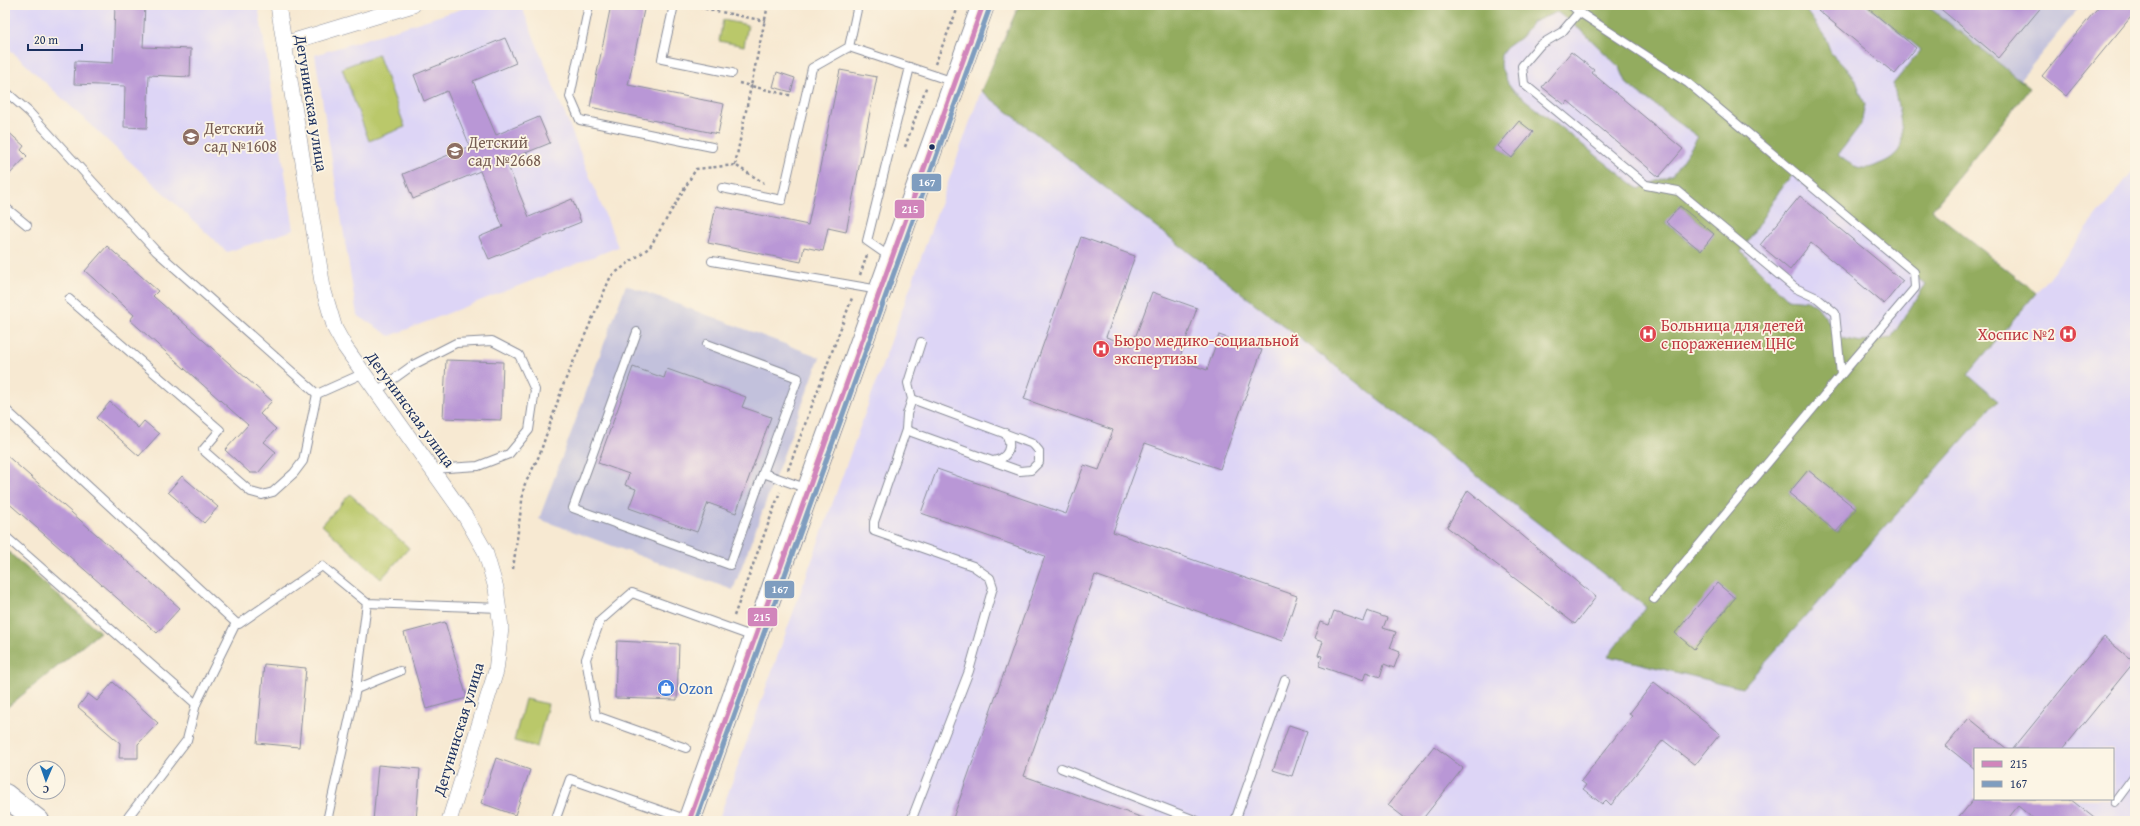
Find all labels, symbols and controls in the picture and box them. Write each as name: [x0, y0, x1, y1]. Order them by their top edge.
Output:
scale bar: [28, 26, 82, 52]
text: 20 m: [34, 31, 58, 48]
street label: Дегунинская улица: [289, 32, 335, 174]
place label: Детский сад №1608: [203, 116, 277, 158]
school or university icon: Детский сад №1608: [181, 127, 201, 147]
place label: Детский сад №2668: [467, 130, 541, 172]
school or university icon: Детский сад №2668: [445, 141, 465, 161]
unlabelled marker: [927, 142, 937, 152]
line badge: 167: [911, 173, 942, 192]
text: 167: [918, 174, 936, 190]
line badge: 215: [894, 199, 925, 219]
text: 215: [901, 201, 919, 217]
place label: Больница для детей с поражением ЦНС: [1661, 313, 1804, 355]
place label: Хоспис №2: [1978, 322, 2055, 346]
hospital icon: Больница для детей с поражением ЦНС: [1638, 324, 1658, 344]
hospital icon: Хоспис №2: [2058, 324, 2078, 344]
place label: Бюро медико-социальной экспертизы: [1114, 328, 1299, 370]
hospital icon: Бюро медико-социальной экспертизы: [1091, 339, 1111, 359]
street label: Дегунинская улица: [360, 345, 462, 472]
line badge: 167: [764, 580, 795, 599]
text: 167: [771, 581, 789, 597]
line badge: 215: [747, 607, 778, 627]
text: 215: [753, 609, 771, 625]
street label: Дегунинская улица: [426, 659, 490, 800]
place label: Ozon: [679, 676, 713, 700]
shop icon: Ozon: [656, 678, 676, 698]
legend: [1974, 748, 2114, 800]
text: 215: [2010, 755, 2028, 772]
north arrow: [26, 760, 66, 800]
text: 167: [2010, 775, 2028, 792]
text: С: [42, 782, 49, 798]

